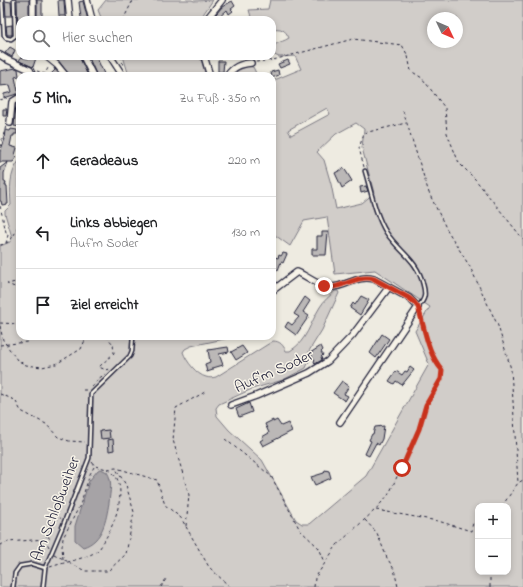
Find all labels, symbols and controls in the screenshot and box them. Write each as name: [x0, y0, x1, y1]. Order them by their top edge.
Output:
north arrow: [427, 12, 463, 48]
search box: [16, 16, 276, 60]
icon: search: [30, 27, 52, 49]
text: Hier suchen: [62, 27, 133, 49]
text: 5 Min.: [32, 86, 71, 111]
text: Zu Fuß · 350 m: [179, 89, 260, 108]
icon: ahead: [32, 150, 54, 172]
text: Geradeaus: [70, 150, 138, 172]
text: 220 m: [228, 151, 260, 170]
text: Links abbiegen: [70, 212, 157, 234]
icon: left: [32, 222, 54, 244]
text: 130 m: [232, 223, 260, 242]
text: Auf'm Soder: [70, 234, 138, 253]
route end: [315, 277, 333, 295]
icon: arrive: [32, 294, 54, 316]
text: Ziel erreicht: [70, 294, 138, 316]
street label: Auf'm Soder: [231, 344, 317, 400]
street label: Am Schloßweiher: [25, 453, 87, 565]
route start: [393, 459, 411, 477]
map controls: [475, 503, 511, 575]
button: +: [475, 503, 511, 539]
button: −: [475, 539, 511, 575]

